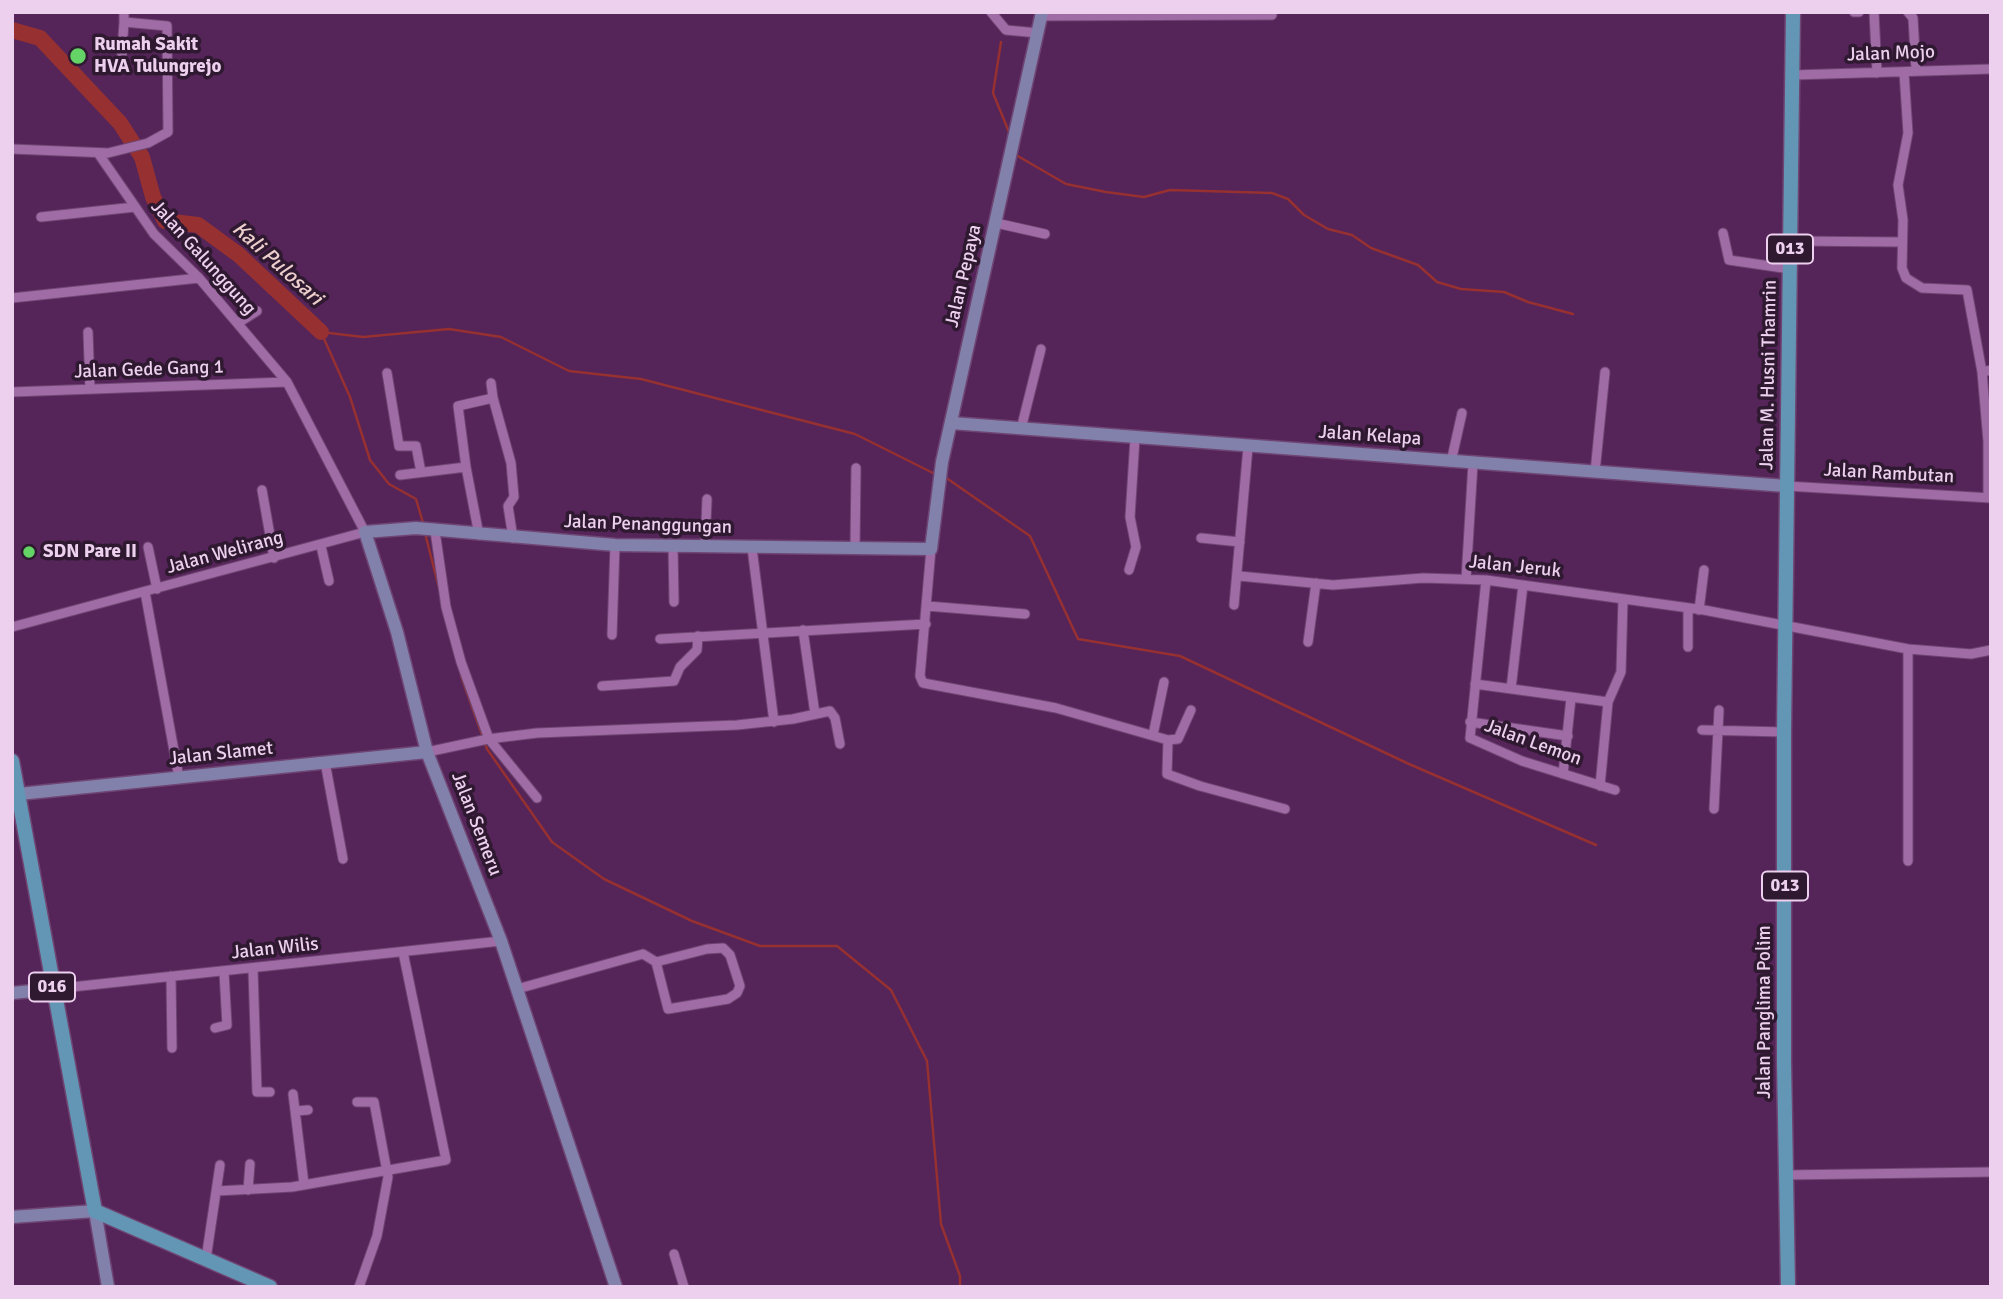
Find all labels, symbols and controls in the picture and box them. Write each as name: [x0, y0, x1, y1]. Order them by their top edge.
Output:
place label: Rumah Sakit HVA Tulungrejo: [94, 34, 221, 78]
street label: Jalan Mojo: [1847, 41, 1935, 67]
marker: Rumah Sakit HVA Tulungrejo: [68, 46, 88, 66]
street label: Jalan Galunggung: [146, 196, 260, 320]
water label: Kali Pulosari: [227, 217, 327, 311]
street label: Jalan Pepaya: [941, 222, 987, 330]
road number: 013: [1767, 234, 1813, 264]
street label: Jalan M. Husni Thamrin: [1756, 280, 1782, 470]
street label: Jalan Gede Gang 1: [74, 356, 224, 384]
street label: Jalan Kelapa: [1318, 421, 1422, 451]
street label: Jalan Rambutan: [1823, 459, 1955, 489]
street label: Jalan Penanggungan: [563, 511, 733, 539]
street label: Jalan Welirang: [164, 526, 286, 580]
place label: SDN Pare II: [43, 541, 137, 563]
marker: SDN Pare II: [21, 544, 37, 560]
street label: Jalan Jeruk: [1468, 551, 1562, 583]
street label: Jalan Lemon: [1481, 715, 1585, 771]
street label: Jalan Slamet: [168, 737, 274, 771]
street label: Jalan Semeru: [446, 769, 506, 879]
road number: 013: [1762, 872, 1808, 900]
street label: Jalan Panglima Polim: [1754, 925, 1776, 1099]
street label: Jalan Wilis: [230, 933, 320, 965]
road number: 016: [29, 972, 75, 1002]

